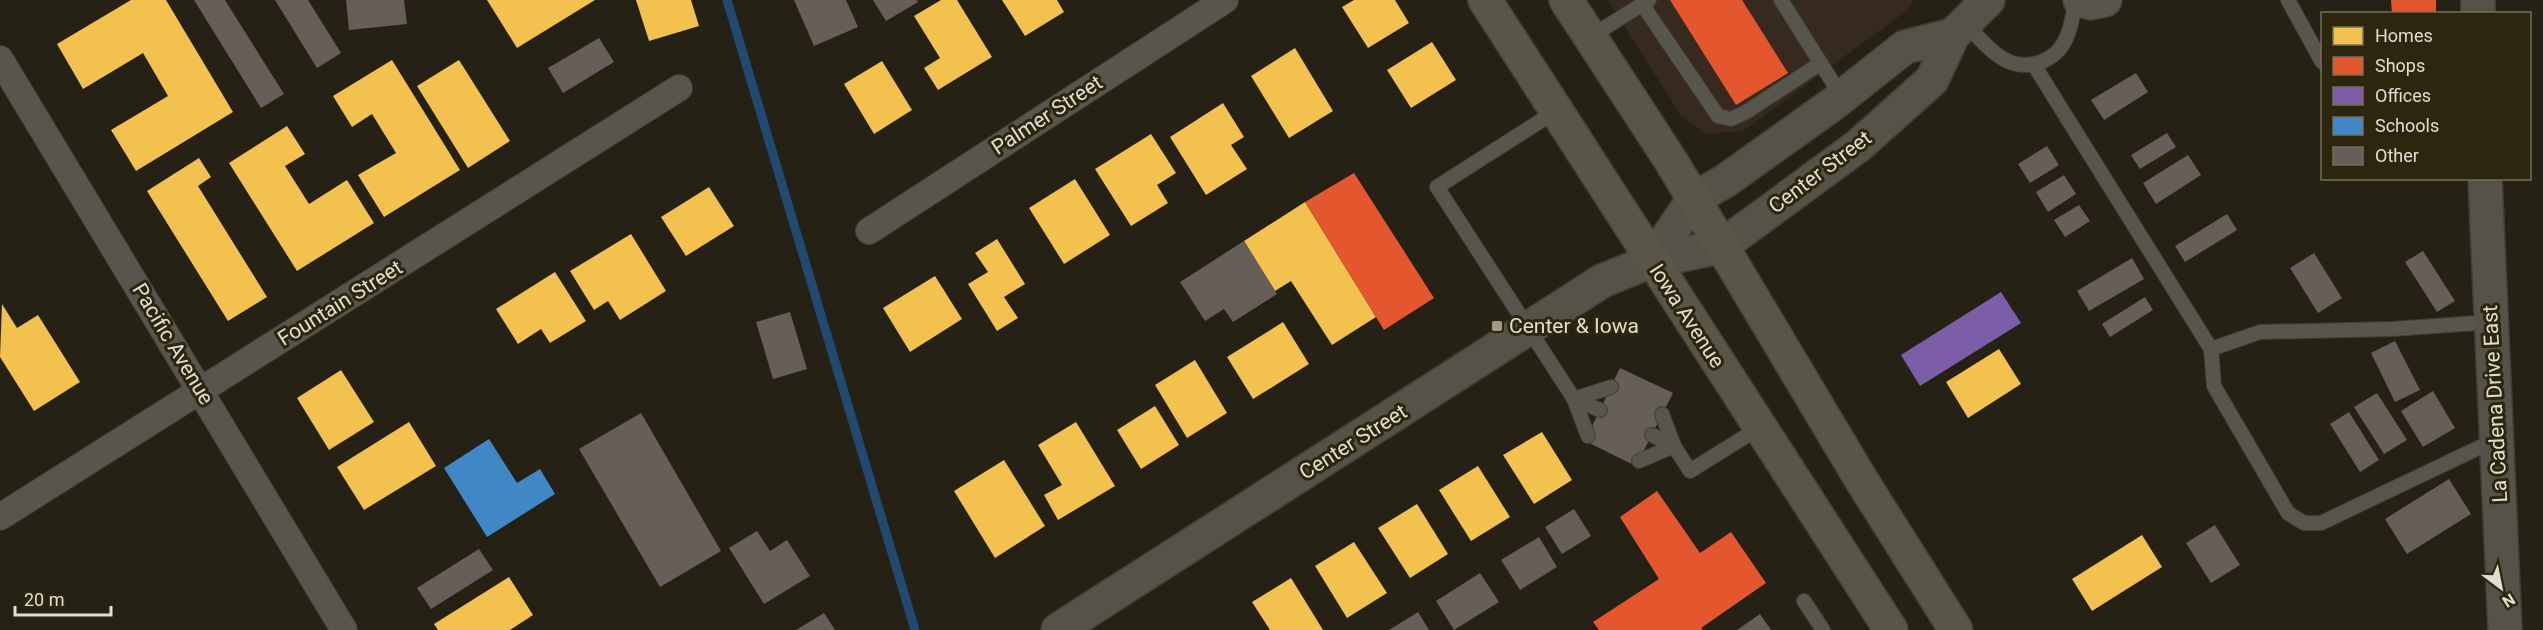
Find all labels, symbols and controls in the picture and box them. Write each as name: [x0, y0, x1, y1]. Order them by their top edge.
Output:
legend: [2321, 12, 2531, 180]
text: Homes: [2375, 25, 2433, 46]
text: Shops: [2375, 55, 2425, 76]
street label: Palmer Street: [987, 70, 1107, 160]
text: Offices: [2375, 85, 2431, 106]
text: Schools: [2375, 115, 2439, 136]
street label: Center Street: [1764, 126, 1876, 218]
text: Other: [2375, 145, 2419, 166]
street label: Fountain Street: [273, 255, 407, 351]
street label: Iowa Avenue: [1645, 260, 1729, 372]
street label: Pacific Avenue: [127, 279, 219, 409]
street label: La Cadena Drive East: [2478, 305, 2512, 503]
place label: Center & Iowa: [1509, 314, 1639, 338]
marker: Center & Iowa: [1490, 319, 1504, 333]
street label: Center Street: [1295, 399, 1411, 485]
north arrow: [2471, 558, 2531, 618]
scale bar: [15, 579, 111, 617]
text: 20 m: [24, 589, 64, 610]
text: N: [2499, 589, 2519, 611]

